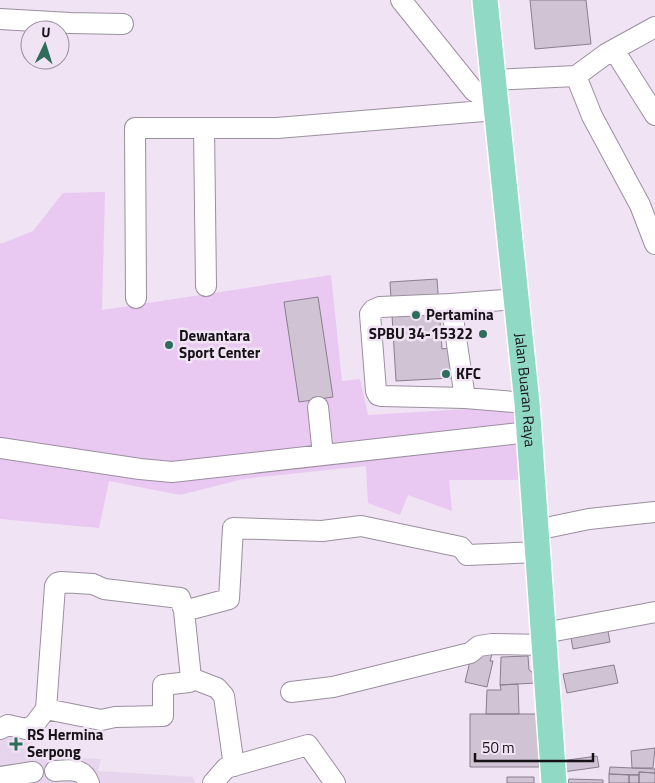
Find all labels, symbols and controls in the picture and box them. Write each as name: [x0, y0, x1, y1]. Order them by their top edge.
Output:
north arrow: [20, 20, 70, 70]
text: U: [41, 21, 51, 42]
place label: Pertamina: [426, 303, 494, 326]
marker: Pertamina: [410, 309, 422, 321]
place label: SPBU 34-15322: [369, 322, 473, 345]
place label: Dewantara Sport Center: [179, 324, 261, 364]
marker: SPBU 34-15322: [477, 328, 489, 340]
street label: Jalan Buaran Raya: [509, 332, 542, 448]
marker: Dewantara Sport Center: [163, 339, 175, 351]
place label: KFC: [456, 362, 481, 385]
marker: KFC: [440, 368, 452, 380]
place label: RS Hermina Serpong: [27, 723, 104, 763]
scale bar: [475, 730, 592, 762]
text: 50 m: [482, 736, 515, 759]
marker: RS Hermina Serpong: [9, 737, 23, 751]

